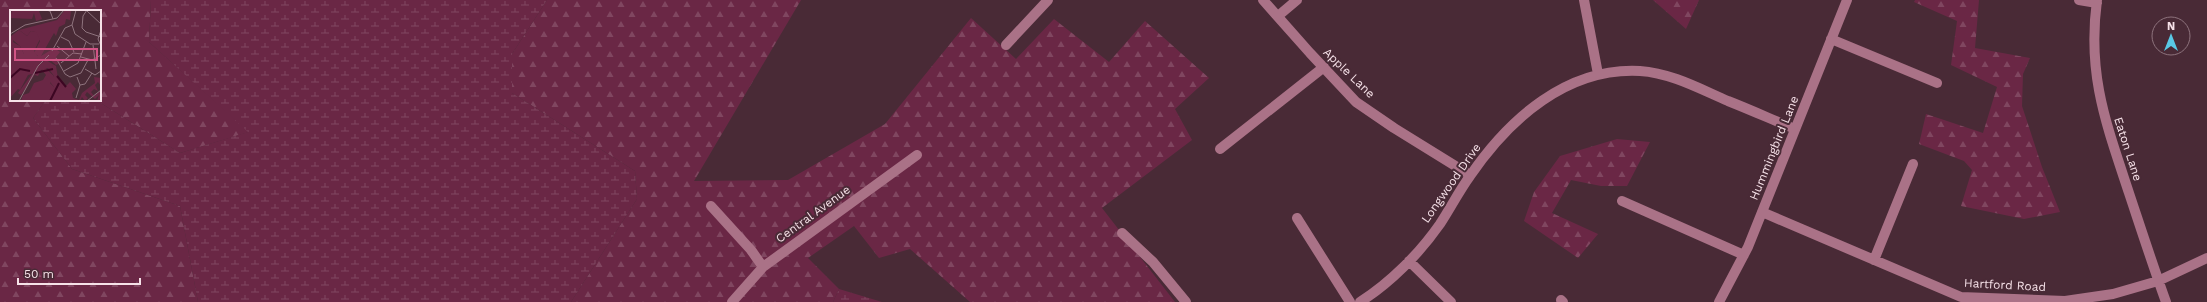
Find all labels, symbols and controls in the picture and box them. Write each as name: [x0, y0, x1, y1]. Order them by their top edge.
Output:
inset map: [10, 10, 101, 101]
north arrow: [2151, 16, 2191, 56]
text: N: [2167, 20, 2175, 33]
street label: Apple Lane: [1320, 45, 1378, 101]
street label: Hummingbird Lane: [1747, 94, 1801, 202]
street label: Eaton Lane: [2111, 115, 2145, 183]
street label: Longwood Drive: [1418, 141, 1484, 225]
street label: Central Avenue: [773, 182, 853, 246]
scale bar: [18, 260, 140, 286]
text: 50 m: [24, 267, 54, 281]
street label: Hartford Road: [1964, 276, 2046, 294]

